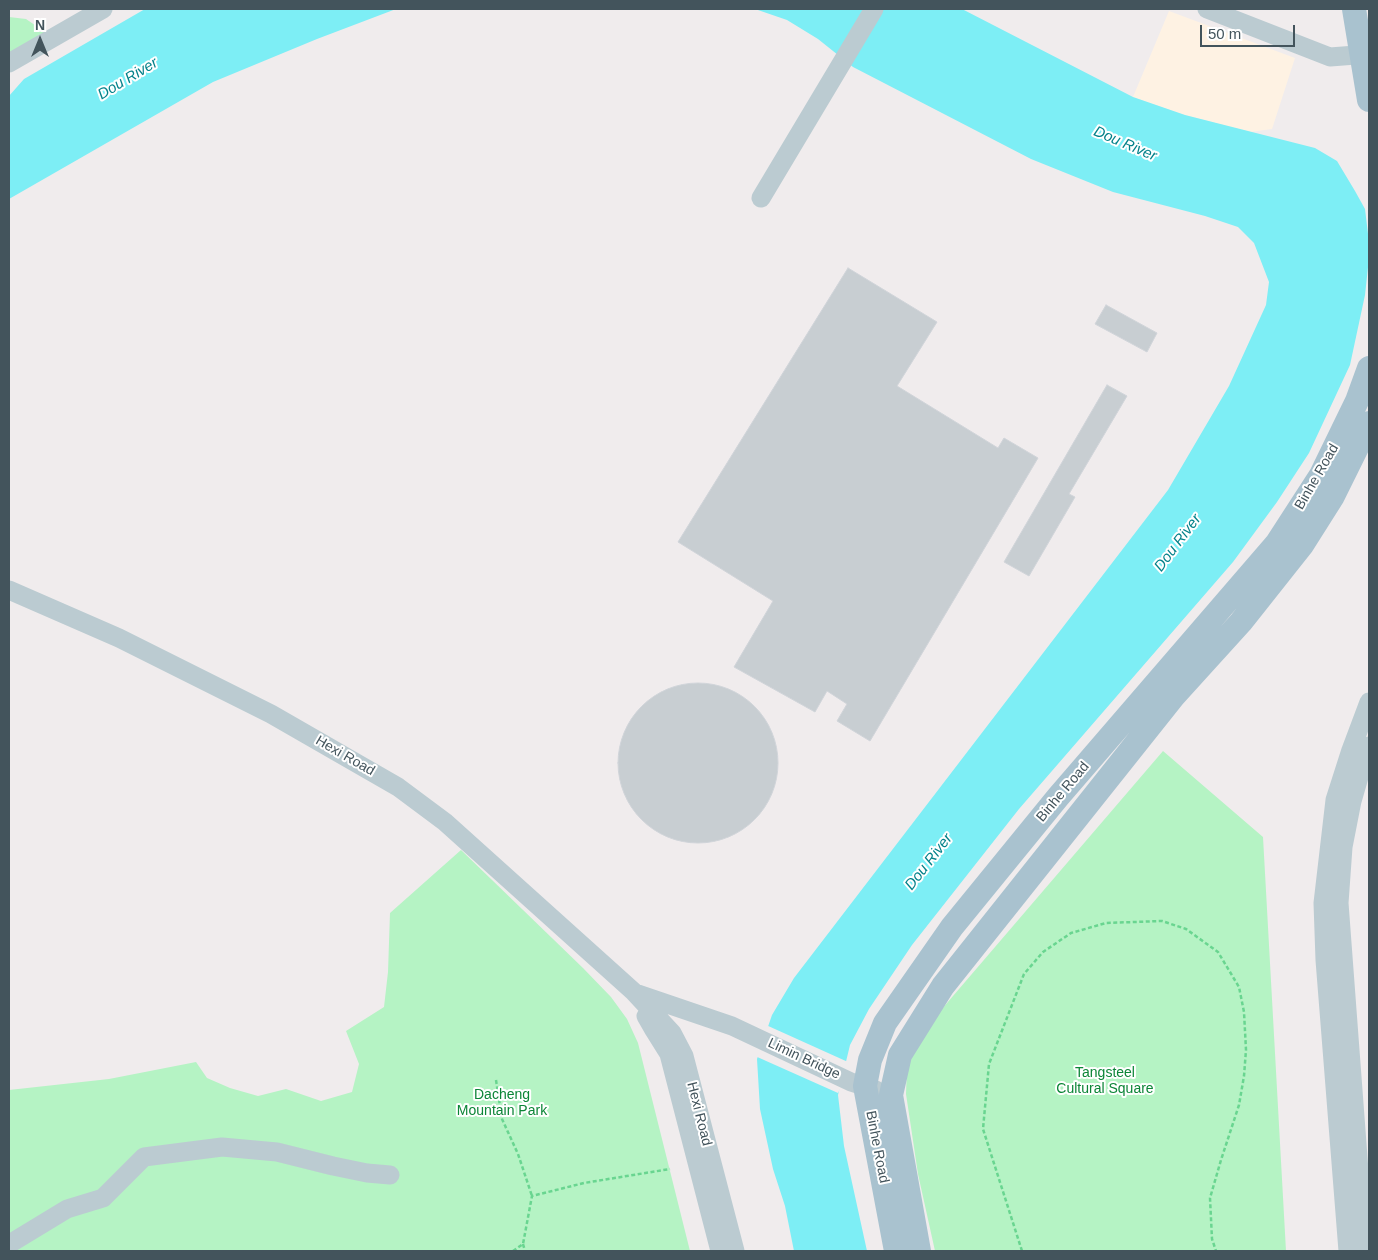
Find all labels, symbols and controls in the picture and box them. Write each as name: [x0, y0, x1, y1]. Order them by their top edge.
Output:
north arrow: [15, 15, 65, 65]
scale bar: [1203, 15, 1298, 47]
text: N: [35, 17, 45, 33]
text: 50 m: [1208, 25, 1241, 42]
water label: Dou River: [95, 54, 161, 104]
water label: Dou River: [1091, 123, 1159, 165]
street label: Binhe Road: [1291, 441, 1343, 513]
water label: Dou River: [1151, 511, 1205, 575]
street label: Hexi Road: [312, 732, 378, 780]
street label: Binhe Road: [1033, 759, 1093, 825]
water label: Dou River: [901, 830, 957, 894]
street label: Limin Bridge: [765, 1035, 843, 1083]
park label: Tangsteel Cultural Square: [1056, 1065, 1154, 1098]
street label: Hexi Road: [683, 1080, 715, 1148]
park label: Dacheng Mountain Park: [457, 1087, 547, 1120]
street label: Binhe Road: [862, 1109, 892, 1185]

